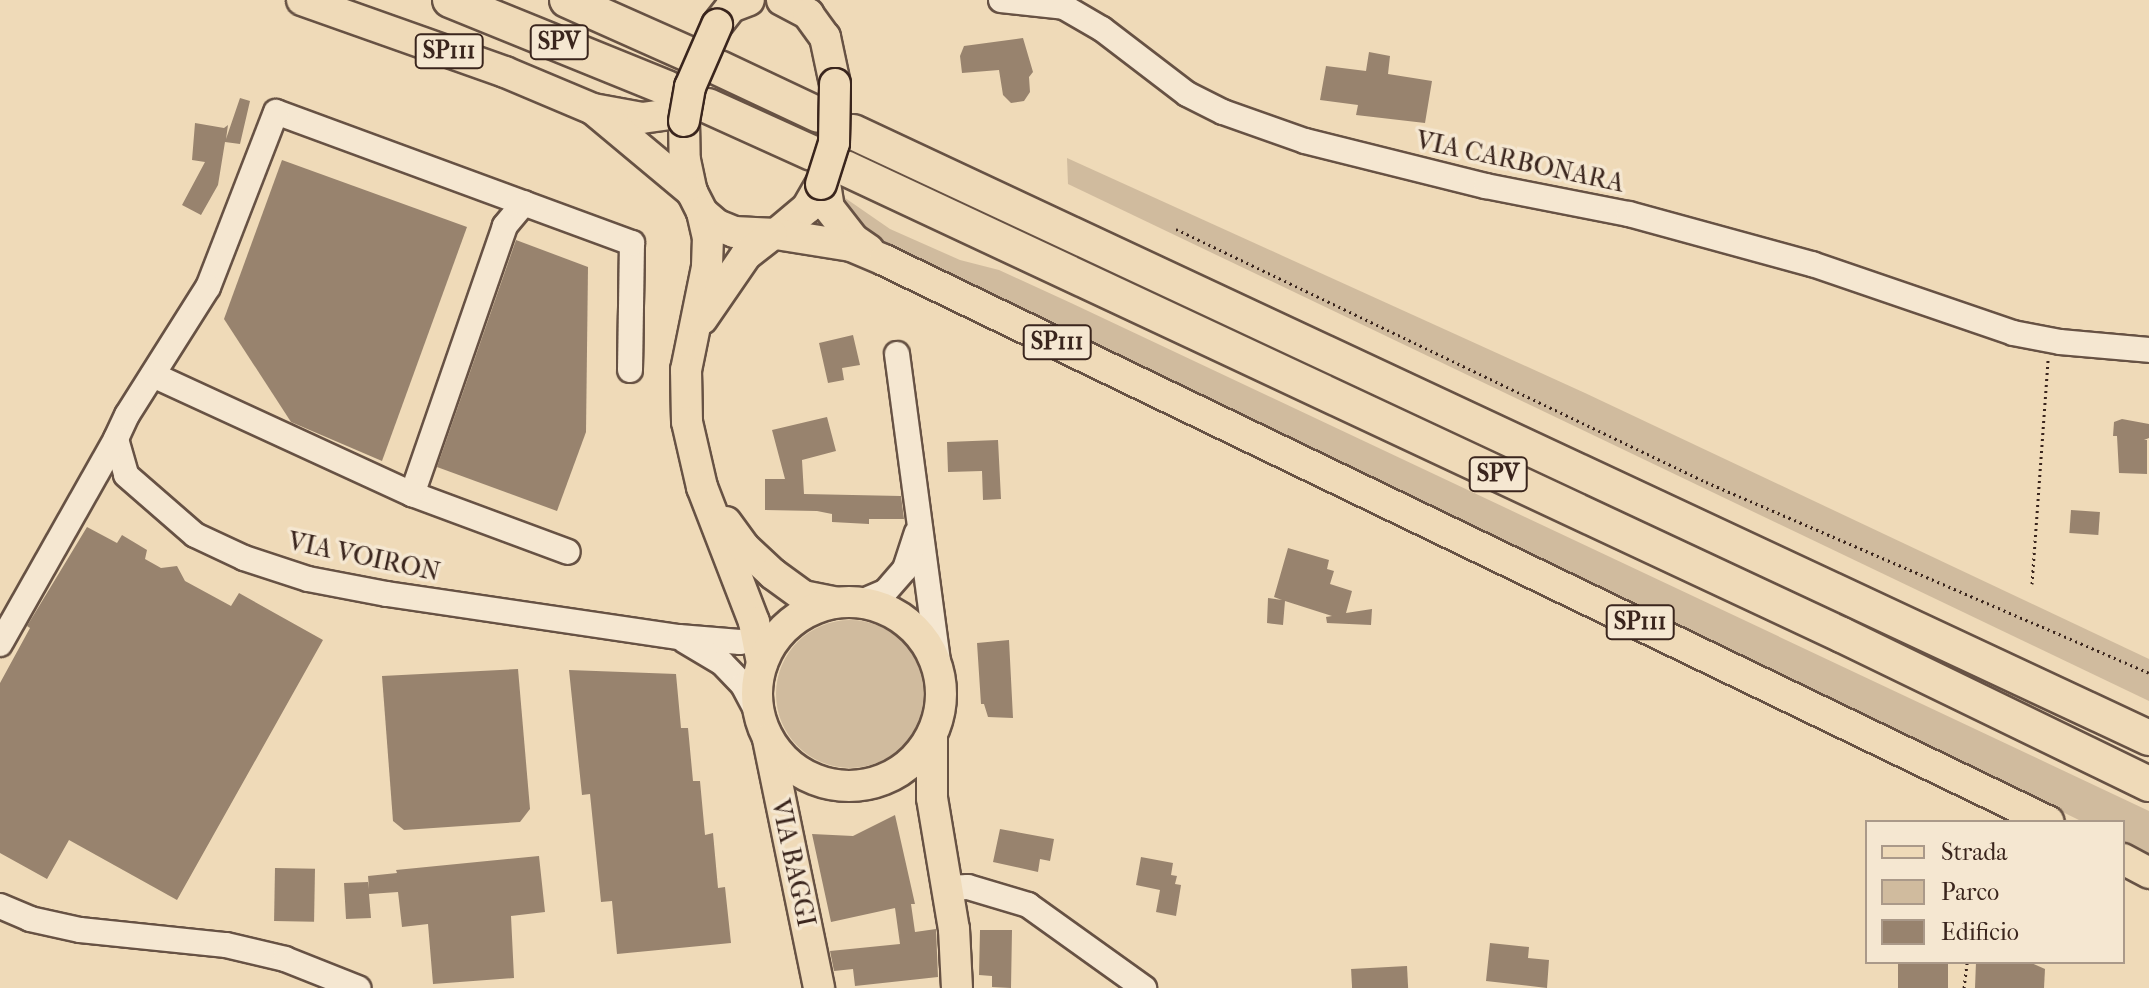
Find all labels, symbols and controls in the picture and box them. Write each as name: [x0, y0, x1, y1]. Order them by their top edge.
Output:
road number: SPV: [529, 22, 589, 62]
road number: SP111: [413, 31, 485, 71]
street label: VIA CARBONARA: [1413, 125, 1627, 199]
road number: SP111: [1021, 322, 1093, 362]
road number: SPV: [1468, 454, 1528, 494]
street label: VIA VOIRON: [285, 526, 443, 588]
road number: SP111: [1604, 602, 1676, 642]
street label: VIA BAGGI: [764, 796, 822, 930]
legend: [1865, 820, 2125, 964]
text: Strada: [1941, 838, 2007, 866]
text: Parco: [1941, 878, 1999, 906]
text: Edificio: [1941, 918, 2019, 946]

